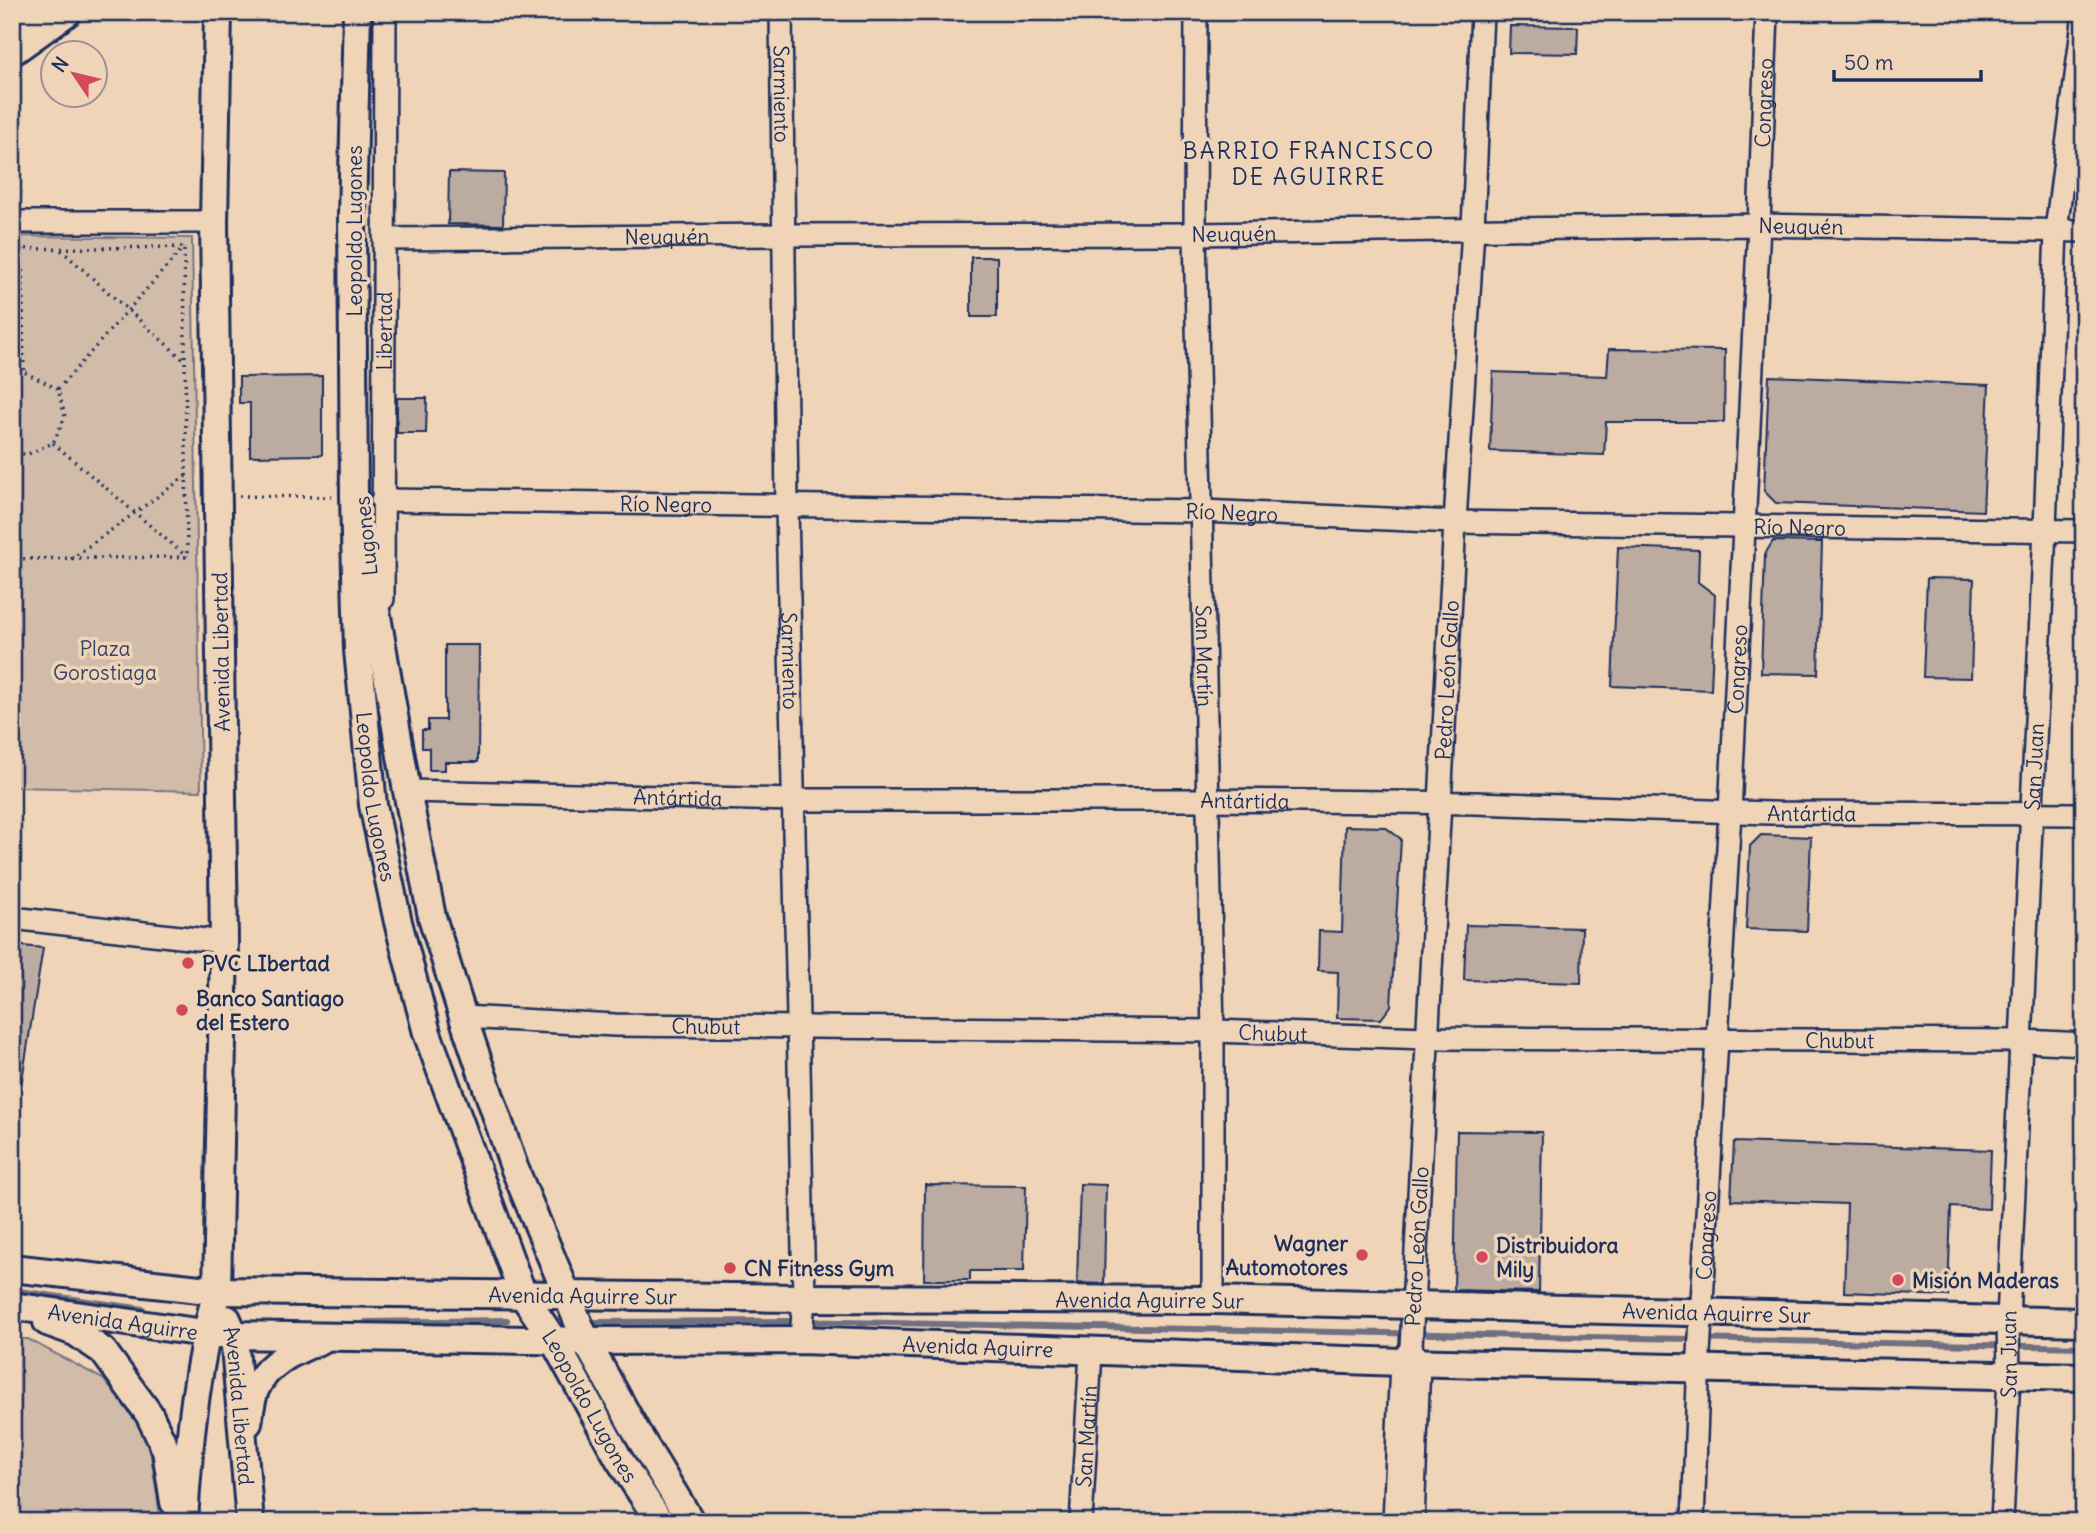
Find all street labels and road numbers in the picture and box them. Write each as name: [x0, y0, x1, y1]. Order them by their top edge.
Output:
street label: Sarmiento: [768, 45, 796, 143]
street label: Congreso: [1748, 57, 1779, 148]
street label: Leopoldo Lugones: [341, 145, 368, 317]
street label: Neuquén: [1758, 211, 1844, 240]
street label: Neuquén: [1191, 219, 1277, 248]
street label: Neuquén: [624, 222, 710, 250]
street label: Libertad: [370, 291, 398, 371]
street label: Río Negro: [620, 490, 712, 518]
street label: Lugones: [348, 495, 384, 577]
street label: Río Negro: [1186, 497, 1279, 528]
street label: Río Negro: [1753, 513, 1846, 541]
street label: Avenida Libertad: [206, 572, 236, 732]
street label: Pedro León Gallo: [1429, 599, 1464, 761]
street label: San Martín: [1190, 604, 1219, 707]
street label: Sarmiento: [776, 612, 805, 710]
street label: Congreso: [1721, 624, 1753, 715]
street label: Leopoldo Lugones: [351, 711, 402, 884]
street label: San Juan: [2018, 722, 2049, 811]
street label: Antártida: [633, 783, 723, 812]
street label: Antártida: [1200, 787, 1290, 814]
street label: Antártida: [1767, 799, 1856, 827]
street label: Chubut: [671, 1012, 740, 1040]
street label: Chubut: [1238, 1018, 1308, 1048]
street label: Chubut: [1805, 1026, 1874, 1054]
street label: Pedro León Gallo: [1399, 1166, 1434, 1327]
street label: Congreso: [1690, 1190, 1722, 1281]
street label: Avenida Aguirre Sur: [488, 1281, 678, 1310]
street label: Avenida Aguirre Sur: [1055, 1286, 1245, 1314]
street label: Avenida Aguirre Sur: [1622, 1297, 1812, 1329]
street label: Avenida Aguirre: [46, 1298, 200, 1345]
street label: San Juan: [1994, 1310, 2023, 1399]
street label: Avenida Libertad: [218, 1321, 260, 1486]
street label: Leopoldo Lugones: [536, 1324, 644, 1488]
street label: Avenida Aguirre: [902, 1330, 1054, 1363]
street label: San Martín: [1070, 1384, 1103, 1488]

